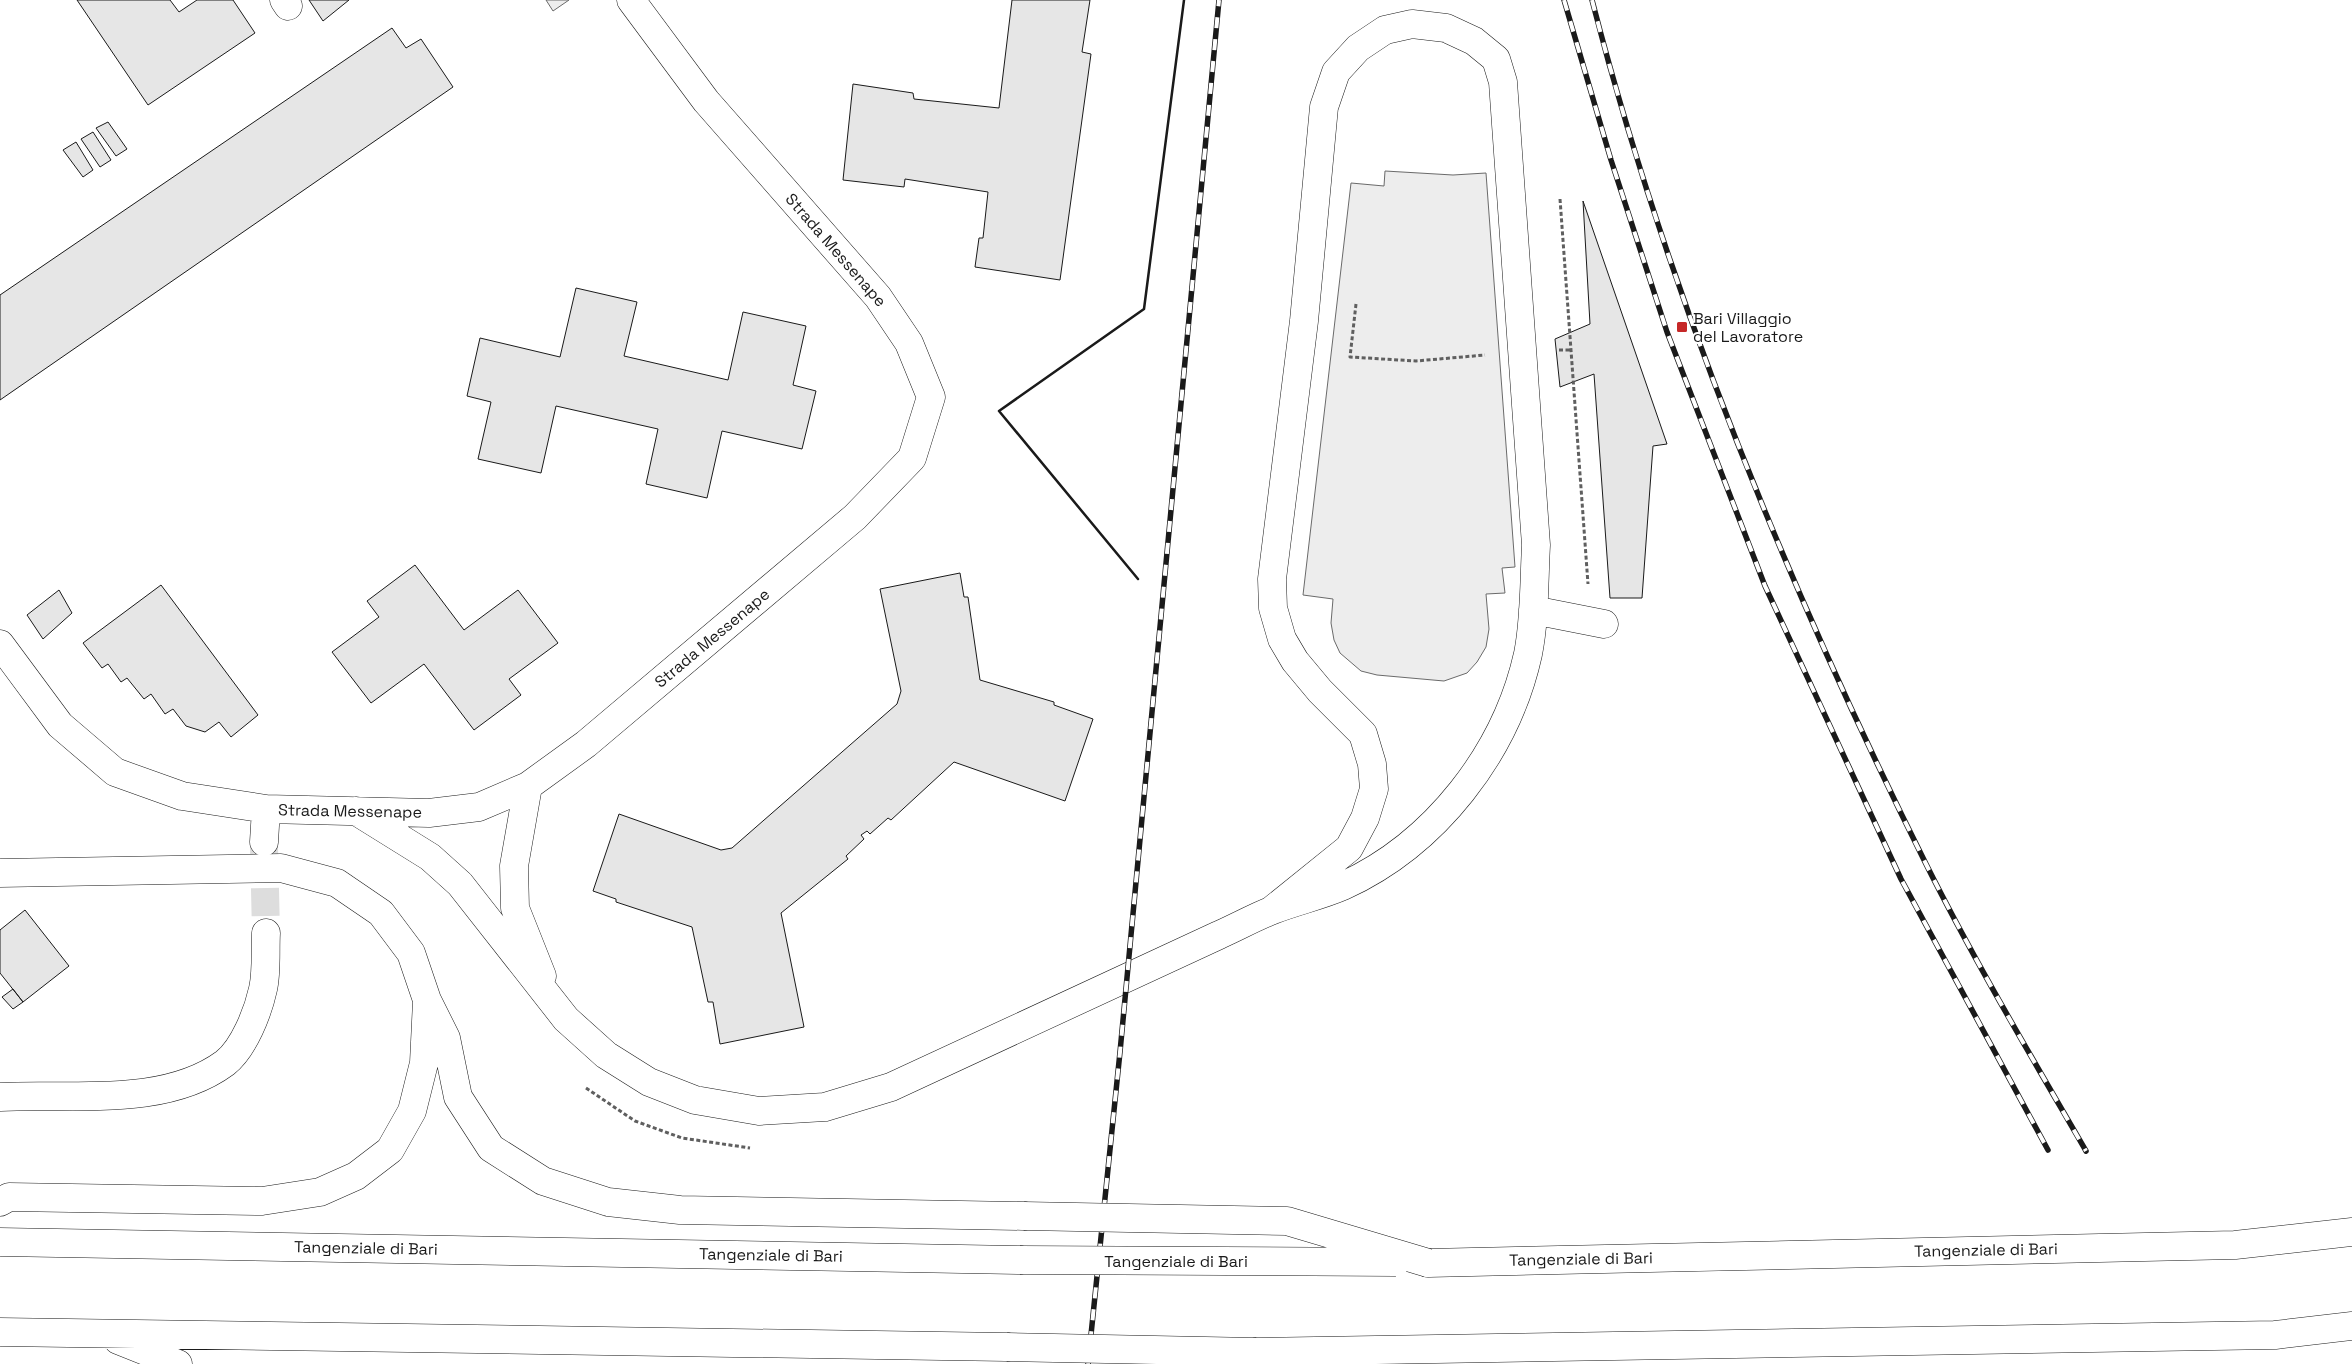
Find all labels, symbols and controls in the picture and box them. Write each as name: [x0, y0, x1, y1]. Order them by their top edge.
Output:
street label: Strada Messenape: [781, 189, 891, 311]
place label: Bari Villaggio del Lavoratore: [1693, 308, 1803, 347]
marker: Bari Villaggio del Lavoratore: [1675, 320, 1689, 334]
street label: Strada Messenape: [650, 584, 774, 692]
street label: Strada Messenape: [278, 799, 422, 823]
street label: Tangenziale di Bari: [294, 1236, 438, 1260]
street label: Tangenziale di Bari: [1914, 1238, 2058, 1262]
street label: Tangenziale di Bari: [699, 1243, 843, 1267]
street label: Tangenziale di Bari: [1509, 1247, 1653, 1271]
street label: Tangenziale di Bari: [1104, 1251, 1248, 1272]

